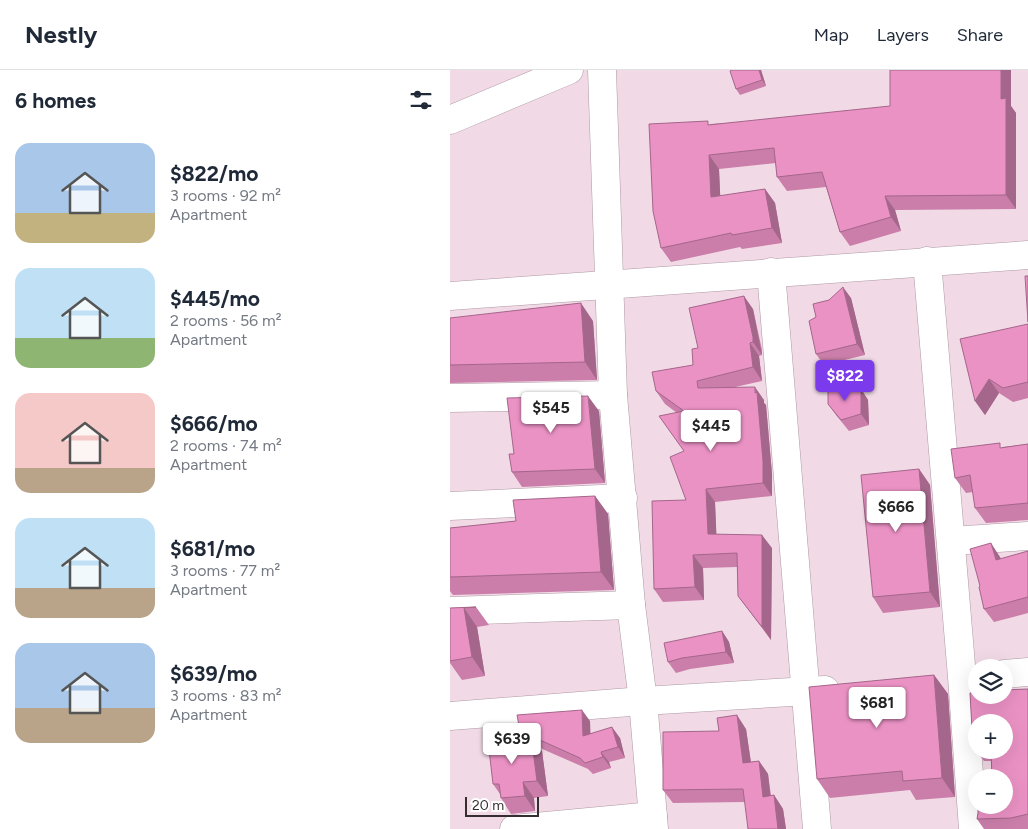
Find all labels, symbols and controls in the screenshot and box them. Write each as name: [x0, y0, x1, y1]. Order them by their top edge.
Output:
text: Nestly: [25, 20, 97, 49]
text: Map: [814, 24, 849, 46]
text: Layers: [877, 24, 929, 46]
text: Share: [957, 24, 1003, 46]
icon: filters: [407, 86, 435, 114]
text: 6 homes: [15, 88, 96, 113]
text: $822/mo: [170, 161, 258, 186]
icon: home: [55, 163, 115, 223]
text: 3 rooms · 92 m²: [170, 186, 281, 205]
text: Apartment: [170, 205, 247, 224]
text: $445/mo: [170, 286, 260, 311]
icon: home: [55, 288, 115, 348]
text: 2 rooms · 56 m²: [170, 311, 282, 330]
text: Apartment: [170, 330, 247, 349]
pin: $822: [815, 360, 875, 402]
text: $822: [826, 366, 864, 385]
pin: $545: [521, 392, 581, 434]
text: $545: [532, 398, 570, 417]
pin: $445: [681, 410, 741, 452]
text: $666/mo: [170, 411, 258, 436]
icon: home: [55, 413, 115, 473]
text: $445: [692, 416, 730, 435]
text: 2 rooms · 74 m²: [170, 436, 282, 455]
text: Apartment: [170, 455, 247, 474]
pin: $666: [866, 490, 926, 533]
text: $666: [878, 497, 914, 516]
text: $681/mo: [170, 536, 255, 561]
icon: home: [55, 538, 115, 598]
text: 3 rooms · 77 m²: [170, 561, 280, 580]
text: Apartment: [170, 580, 247, 599]
map controls: [968, 659, 1013, 814]
button: layers: [968, 659, 1013, 704]
text: $639/mo: [170, 661, 257, 686]
icon: home: [55, 663, 115, 723]
text: 3 rooms · 83 m²: [170, 686, 282, 705]
pin: $681: [847, 686, 907, 729]
text: $681: [860, 693, 894, 712]
text: Apartment: [170, 705, 247, 724]
button: +: [968, 714, 1013, 759]
pin: $639: [482, 722, 542, 765]
text: $639: [494, 729, 530, 748]
button: −: [968, 769, 1013, 814]
scale bar: [465, 794, 539, 817]
text: 20 m: [472, 797, 504, 814]

